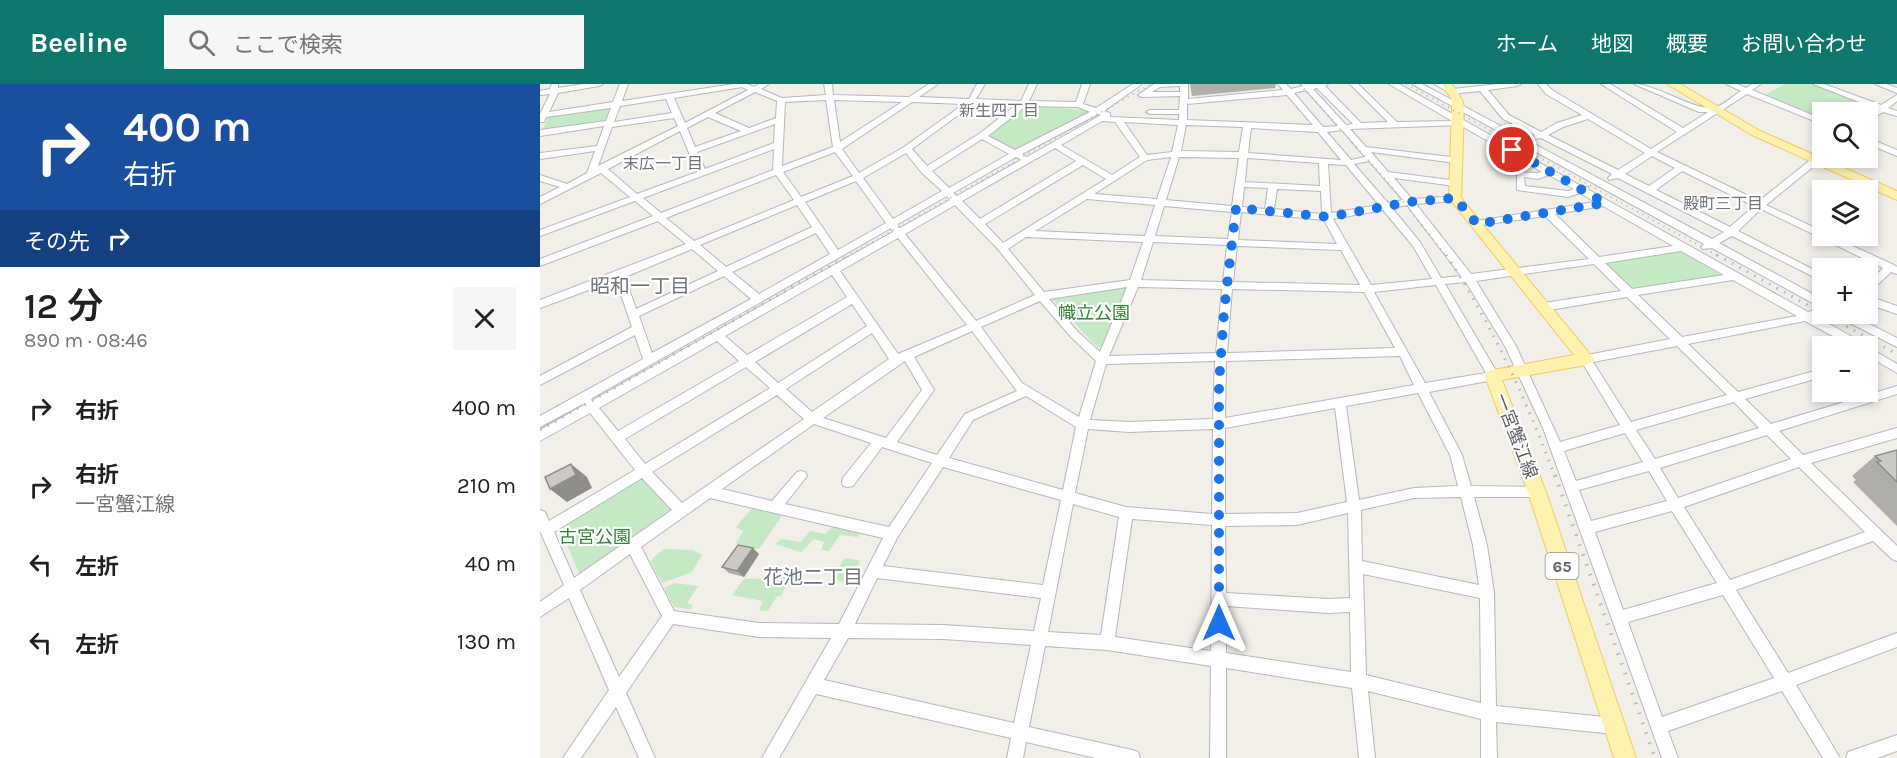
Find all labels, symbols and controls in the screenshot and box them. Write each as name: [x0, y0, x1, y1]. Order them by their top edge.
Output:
search box: [164, 15, 584, 69]
text: Beeline: [30, 26, 128, 59]
icon: search: [185, 26, 218, 59]
text: ここで検索: [233, 32, 343, 58]
text: ホーム: [1496, 32, 1558, 56]
text: 地図: [1591, 32, 1633, 56]
text: 概要: [1666, 32, 1708, 56]
text: お問い合わせ: [1741, 32, 1867, 56]
district label: 新生四丁目: [959, 101, 1039, 120]
text: 400 m: [123, 102, 252, 152]
map controls: [1812, 102, 1878, 402]
button: search: [1812, 102, 1878, 168]
icon: right: [24, 108, 102, 186]
pin: [1486, 124, 1537, 175]
icon: arrive: [1495, 133, 1528, 166]
district label: 末広一丁目: [623, 154, 703, 173]
text: 右折: [123, 159, 177, 191]
button: layers: [1812, 180, 1878, 246]
district label: 殿町三丁目: [1683, 194, 1763, 213]
icon: right: [102, 222, 135, 255]
text: その先: [24, 229, 90, 255]
button: +: [1812, 258, 1878, 324]
district label: 昭和一丁目: [590, 275, 690, 298]
text: 12 分: [24, 285, 103, 327]
button: close: [453, 287, 516, 350]
park label: 幟立公園: [1058, 302, 1130, 324]
text: 890 m · 08:46: [24, 329, 148, 352]
button: −: [1812, 336, 1878, 402]
street label: 一宮蟹江線: [1490, 390, 1542, 482]
icon: right: [24, 392, 57, 425]
text: 400 m: [452, 395, 516, 421]
text: 右折: [75, 398, 119, 424]
text: 右折: [75, 462, 119, 488]
icon: right: [24, 470, 57, 503]
text: 210 m: [457, 473, 516, 499]
text: 一宮蟹江線: [75, 493, 175, 516]
park label: 古宮公園: [559, 526, 631, 548]
icon: left: [24, 548, 57, 581]
text: 40 m: [465, 551, 516, 577]
road number: 65: [1546, 553, 1578, 579]
text: 左折: [75, 554, 119, 580]
district label: 花池二丁目: [763, 566, 863, 589]
position arrow: [1187, 591, 1251, 655]
icon: left: [24, 626, 57, 659]
text: 130 m: [457, 629, 516, 655]
text: 左折: [75, 632, 119, 658]

